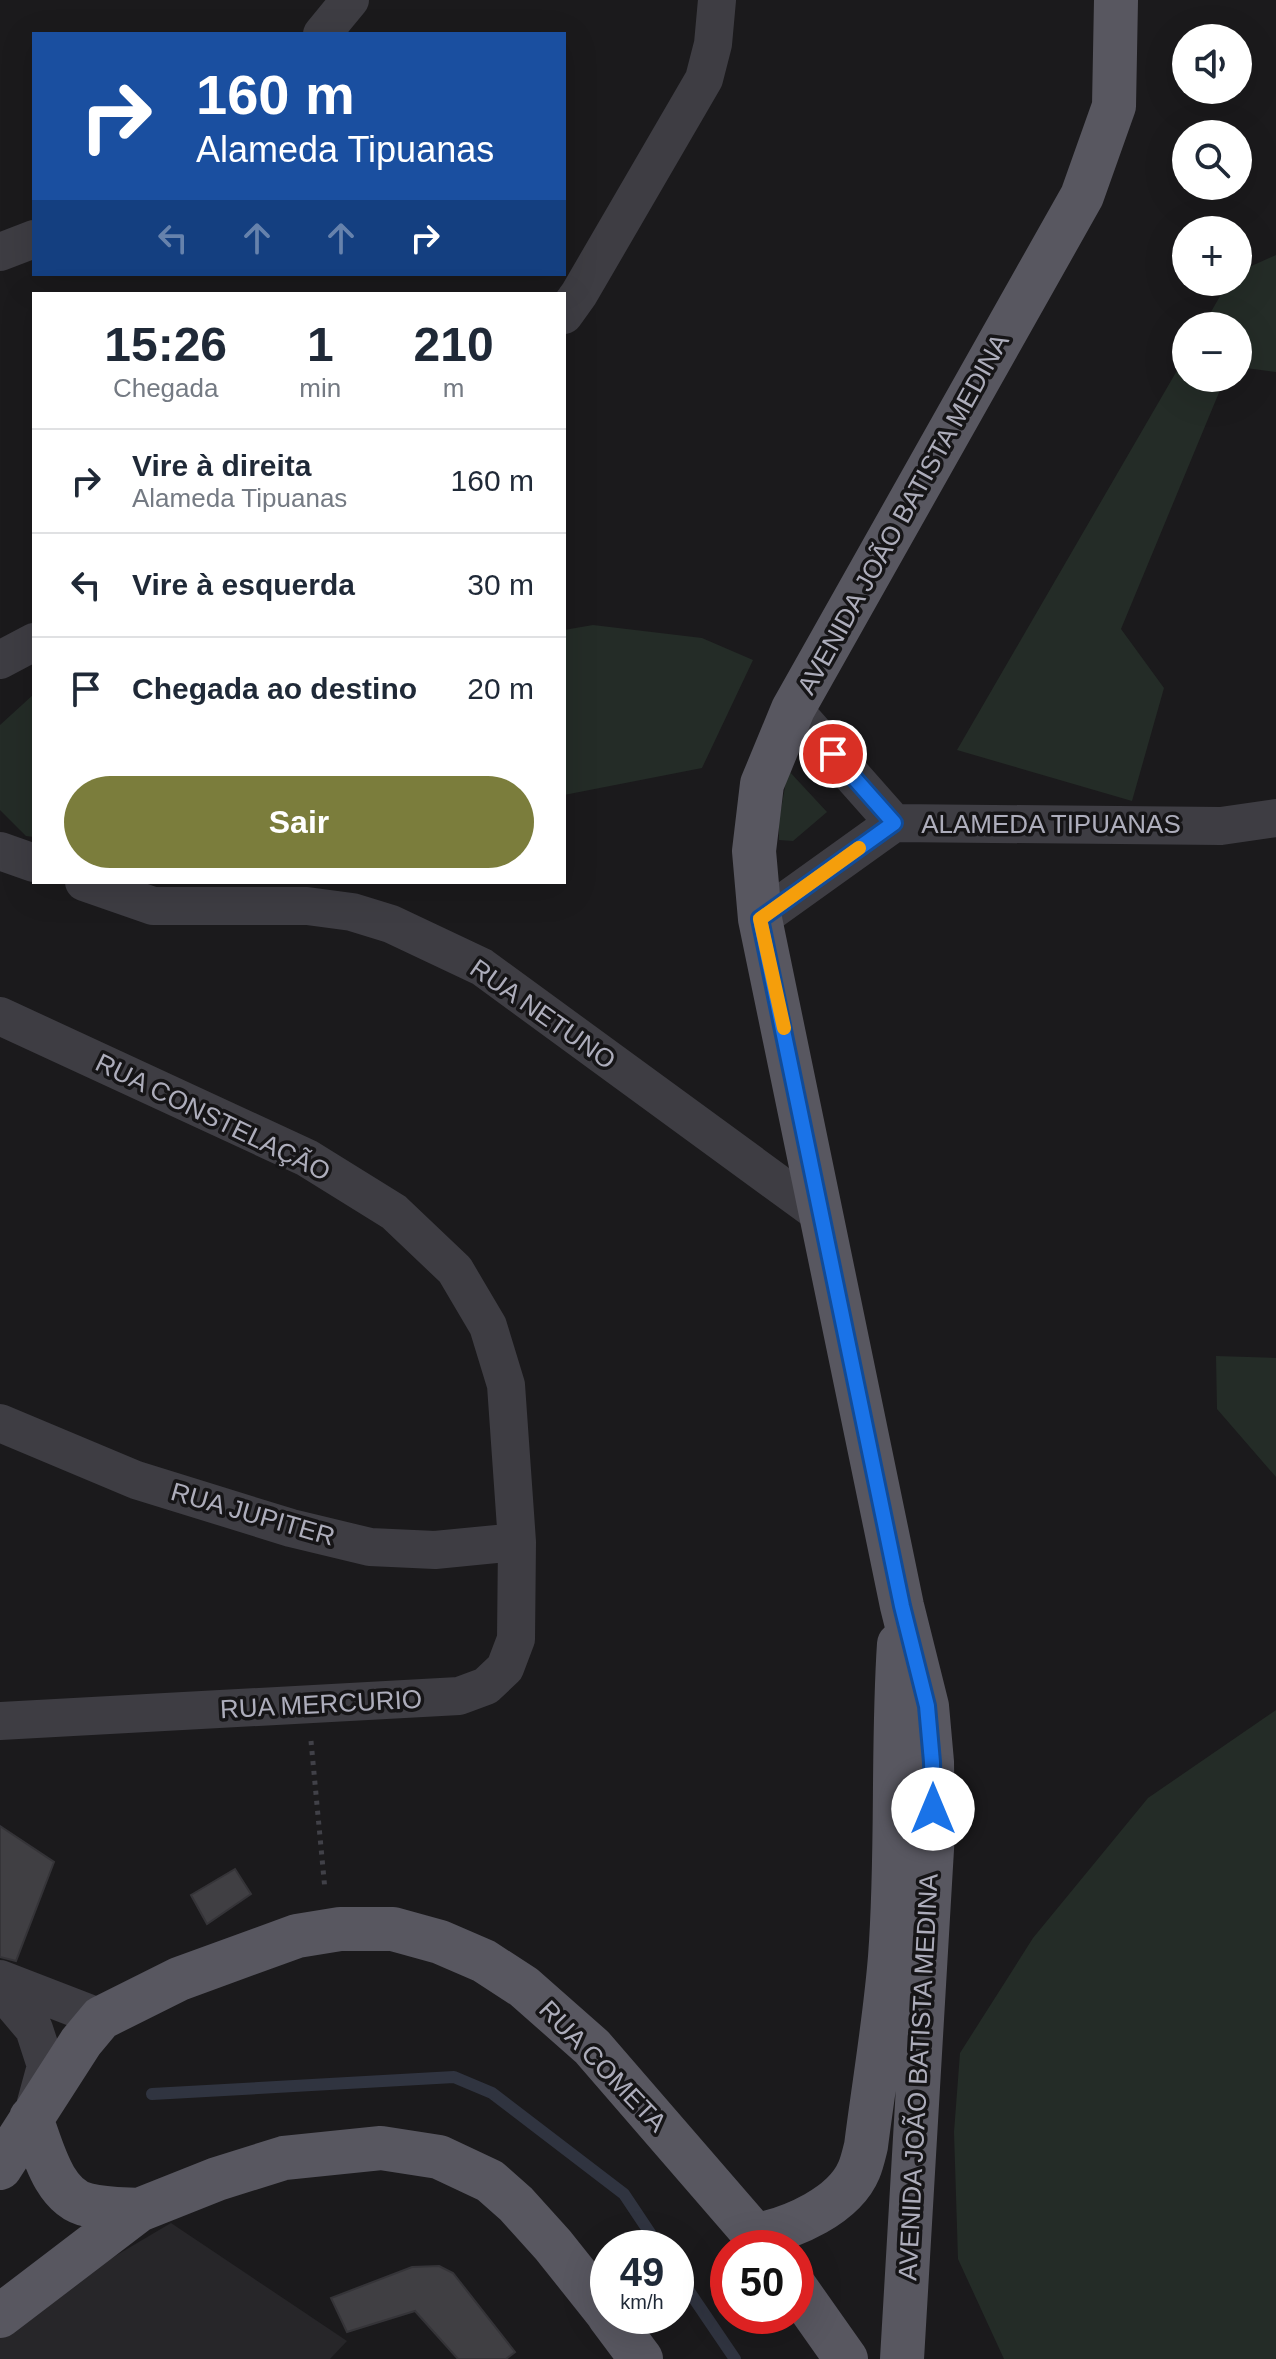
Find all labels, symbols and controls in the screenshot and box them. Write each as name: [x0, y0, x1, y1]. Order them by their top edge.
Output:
map controls: [1172, 24, 1252, 392]
button: sound: [1172, 24, 1252, 104]
text: 160 m: [196, 63, 355, 126]
icon: right: [64, 64, 168, 168]
button: search: [1172, 120, 1252, 200]
text: Alameda Tipuanas: [196, 129, 494, 170]
icon: left: [151, 216, 195, 260]
icon: ahead: [235, 216, 279, 260]
icon: ahead: [319, 216, 363, 260]
icon: right: [403, 216, 447, 260]
button: +: [1172, 216, 1252, 296]
button: −: [1172, 312, 1252, 392]
text: 15:26: [104, 318, 227, 371]
text: 1: [307, 318, 334, 371]
text: 210: [414, 318, 494, 371]
street label: AVENIDA JOÃO BATISTA MEDINA: [791, 328, 1015, 699]
text: Chegada: [113, 373, 218, 403]
text: min: [299, 373, 341, 403]
text: m: [443, 373, 464, 403]
text: Vire à direita: [132, 449, 312, 482]
icon: right: [64, 459, 108, 503]
text: 160 m: [451, 464, 534, 497]
text: Alameda Tipuanas: [132, 483, 347, 513]
icon: left: [64, 563, 108, 607]
text: Vire à esquerda: [132, 568, 355, 601]
text: 30 m: [467, 568, 534, 601]
icon: arrive: [64, 667, 108, 711]
text: Chegada ao destino: [132, 672, 417, 705]
text: 20 m: [467, 672, 534, 705]
pin: [799, 720, 867, 788]
icon: arrive: [811, 732, 855, 776]
button: Sair: [64, 776, 534, 868]
street label: ALAMEDA TIPUANAS: [921, 809, 1181, 839]
street label: RUA NETUNO: [465, 953, 621, 1075]
street label: RUA CONSTELAÇÃO: [91, 1047, 335, 1187]
street label: RUA JUPITER: [168, 1476, 338, 1552]
street label: RUA MERCURIO: [219, 1684, 423, 1724]
position arrow: [891, 1767, 975, 1851]
street label: AVENIDA JOÃO BATISTA MEDINA: [892, 1872, 944, 2281]
street label: RUA COMETA: [533, 1994, 673, 2138]
speed limit sign: 50: [710, 2230, 814, 2334]
text: 49: [620, 2250, 664, 2294]
text: km/h: [620, 2291, 664, 2313]

